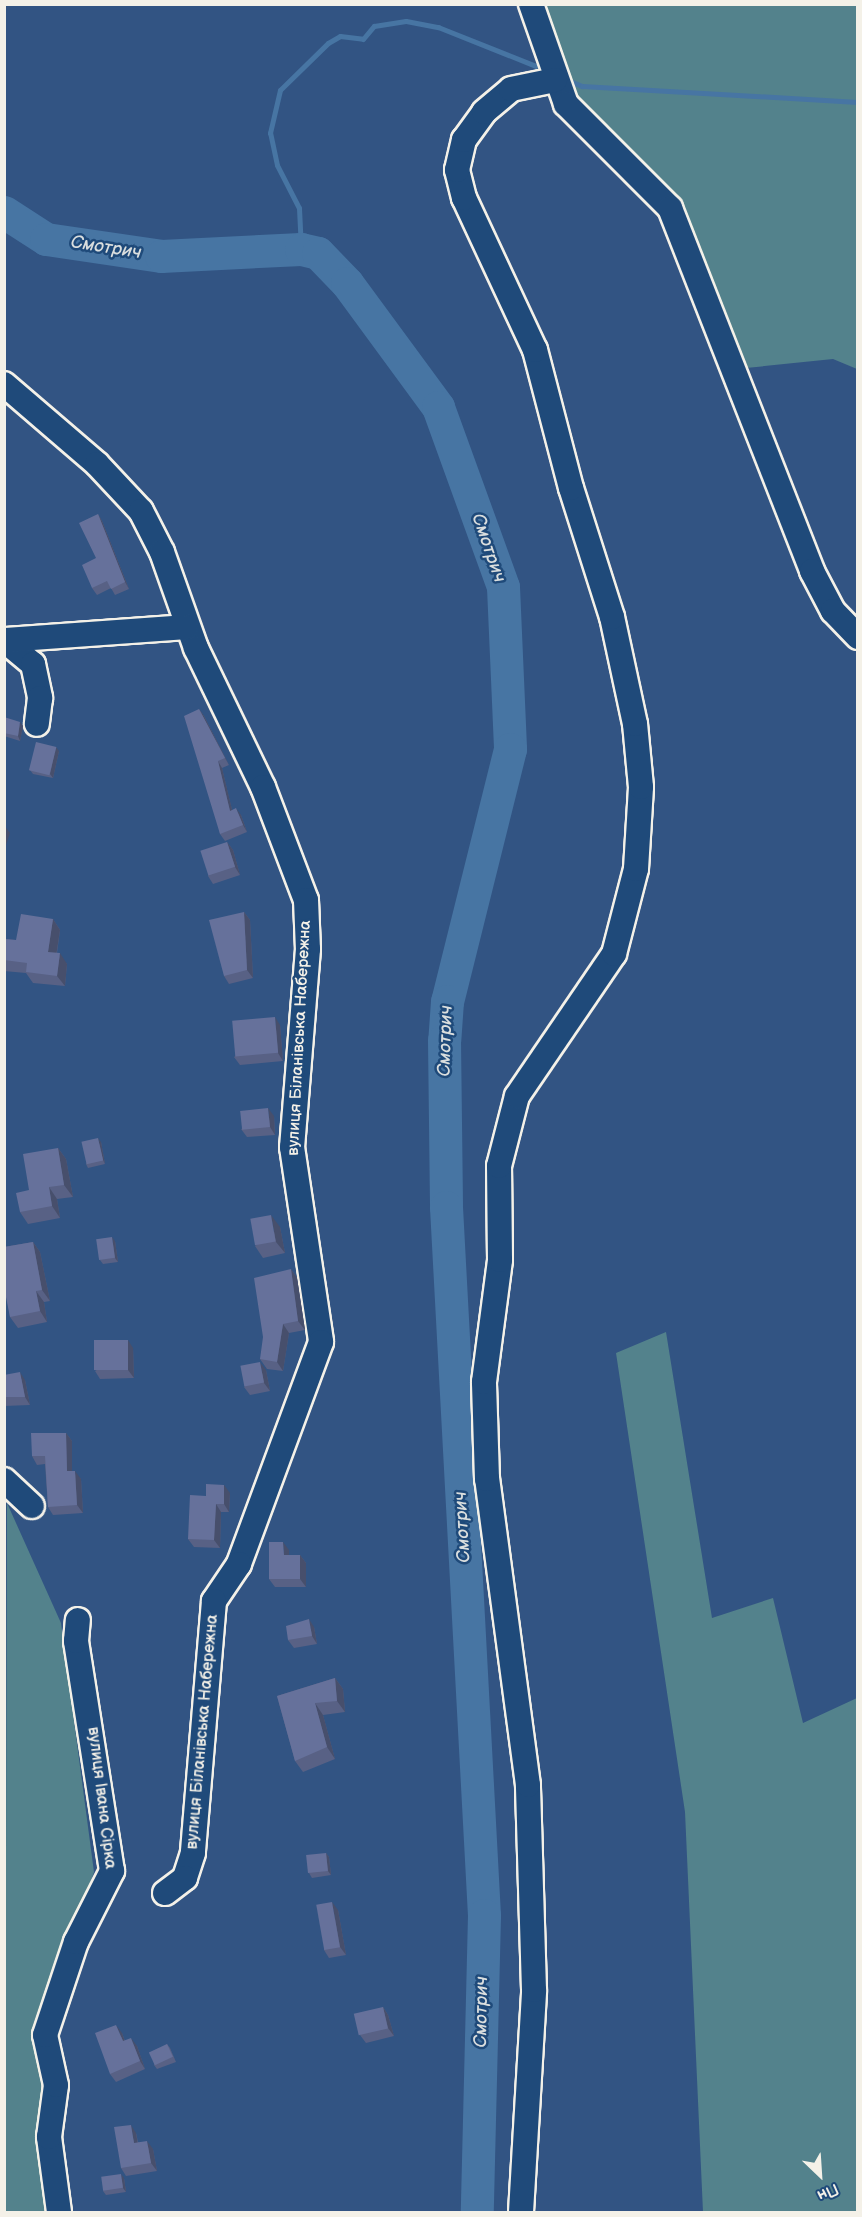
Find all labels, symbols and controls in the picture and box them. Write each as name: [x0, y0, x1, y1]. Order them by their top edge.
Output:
water label: Смотрич: [69, 232, 143, 264]
water label: Смотрич: [466, 511, 510, 585]
street label: вулиця Біланівська Набережна: [284, 920, 316, 1156]
water label: Смотрич: [434, 1005, 458, 1077]
water label: Смотрич: [450, 1491, 476, 1563]
street label: вулиця Біланівська Набережна: [183, 1614, 223, 1850]
street label: вулиця Івана Сірка: [83, 1726, 119, 1870]
water label: Смотрич: [471, 1976, 493, 2048]
north arrow: [790, 2145, 850, 2205]
text: Пн: [814, 2179, 842, 2205]

